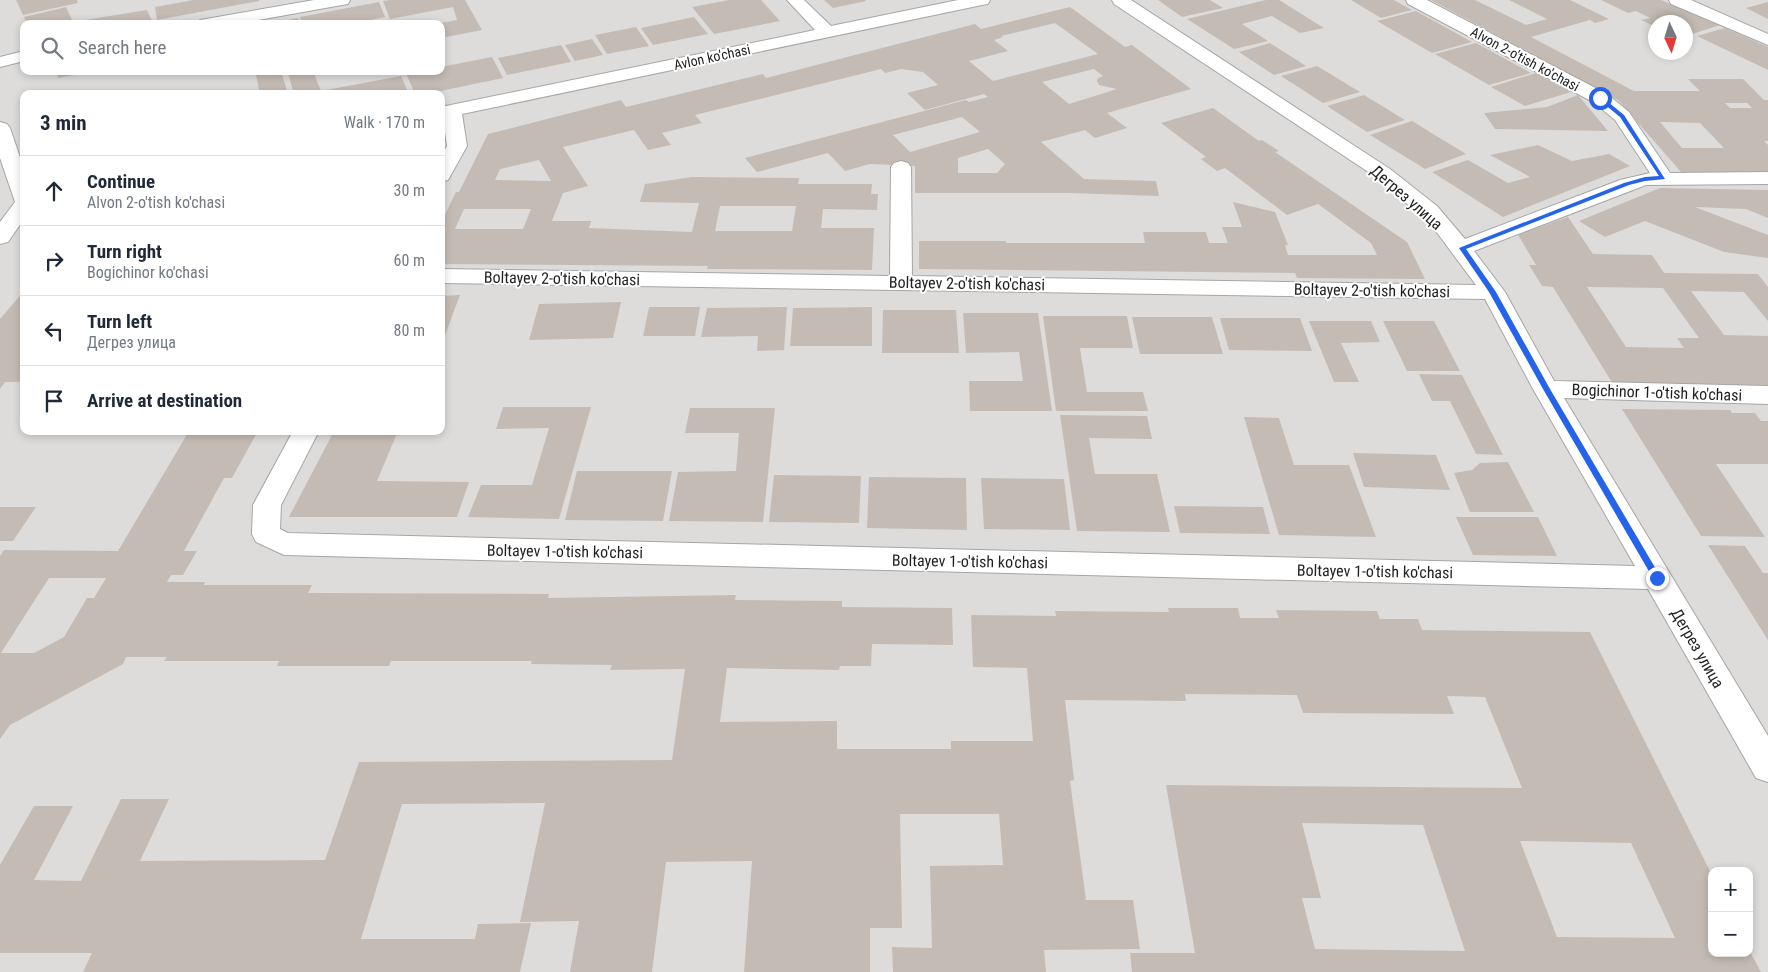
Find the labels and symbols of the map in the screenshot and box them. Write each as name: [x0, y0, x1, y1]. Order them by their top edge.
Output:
north arrow: [1648, 15, 1693, 60]
street label: Alvon 2-o'tish ko'chasi: [1468, 24, 1582, 94]
street label: Avlon ko'chasi: [672, 41, 752, 73]
route start: [1589, 87, 1612, 110]
street label: Дегрез улица: [1367, 161, 1446, 234]
street label: Boltayev 2-o'tish ko'chasi: [484, 268, 640, 289]
street label: Boltayev 2-o'tish ko'chasi: [889, 273, 1045, 294]
street label: Boltayev 2-o'tish ko'chasi: [1294, 280, 1450, 301]
street label: Bogichinor 1-o'tish ko'chasi: [1571, 380, 1742, 405]
street label: Boltayev 1-o'tish ko'chasi: [487, 541, 643, 562]
street label: Boltayev 1-o'tish ko'chasi: [892, 551, 1048, 572]
street label: Boltayev 1-o'tish ko'chasi: [1297, 561, 1453, 582]
route end: [1646, 567, 1669, 590]
street label: Дегрез улица: [1667, 605, 1728, 692]

